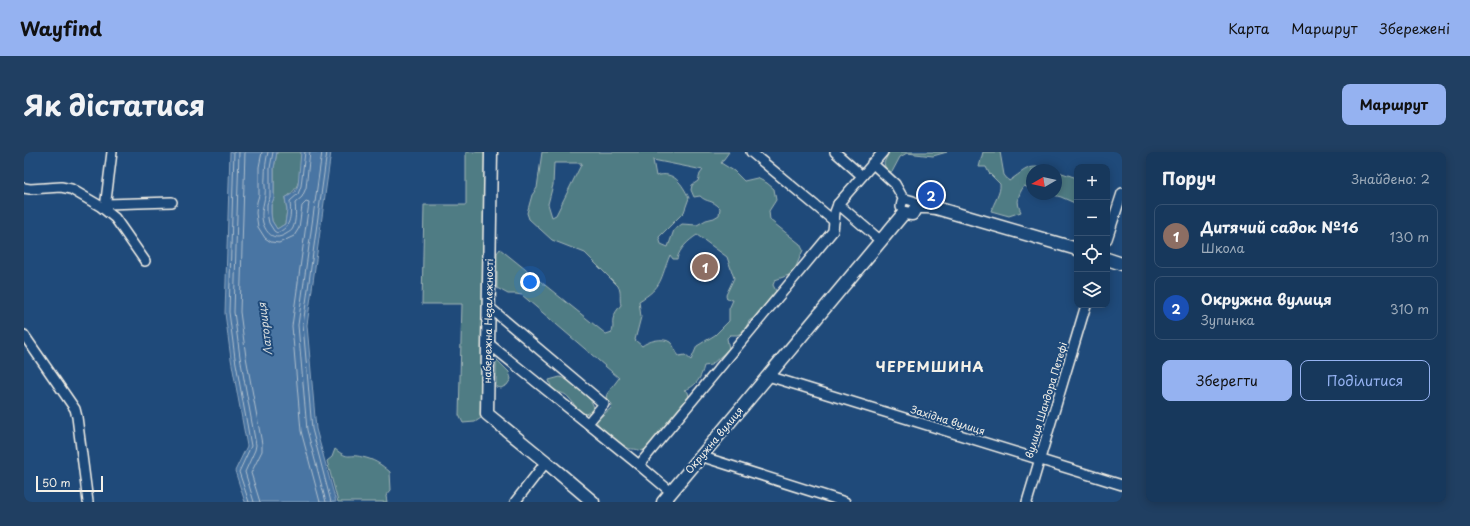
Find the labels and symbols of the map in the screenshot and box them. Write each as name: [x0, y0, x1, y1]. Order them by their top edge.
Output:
north arrow: [1026, 164, 1062, 200]
pin: 2: [918, 180, 944, 210]
pin: 1: [692, 252, 718, 282]
street label: набережна Незалежності: [479, 258, 496, 384]
your location: [520, 272, 540, 292]
water label: Латориця: [253, 301, 276, 356]
street label: вулиця Шандора Петефі: [1021, 340, 1070, 460]
district label: ЧЕРЕМШИНА: [876, 356, 985, 377]
street label: Західна вулиця: [909, 401, 987, 438]
street label: Окружна вулиця: [681, 403, 746, 476]
scale bar: [36, 474, 103, 493]

